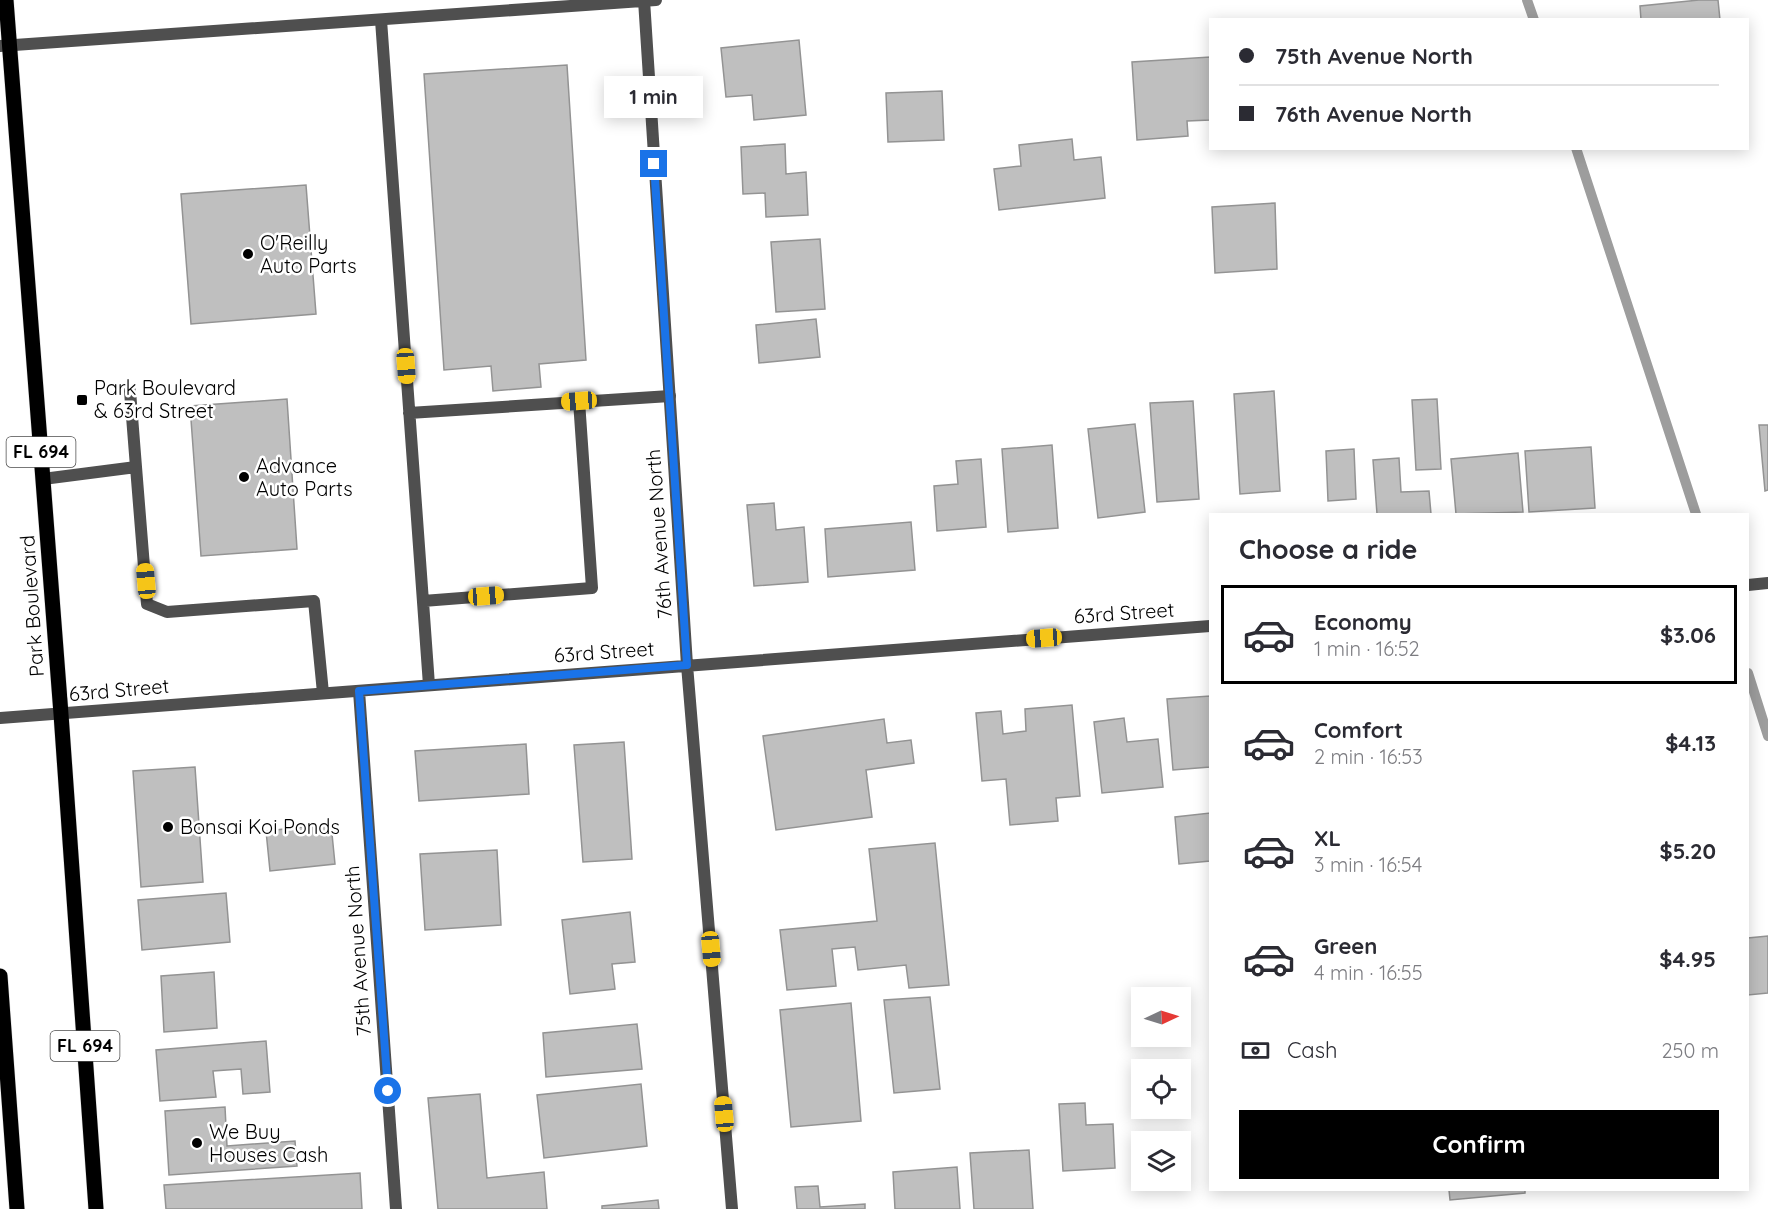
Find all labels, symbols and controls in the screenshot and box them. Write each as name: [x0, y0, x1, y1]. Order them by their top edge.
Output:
text: 75th Avenue North: [1275, 42, 1473, 70]
callout: 1 min: [604, 77, 704, 119]
text: 1 min: [629, 84, 678, 109]
text: 76th Avenue North: [1275, 100, 1472, 128]
route end: [640, 150, 667, 177]
place label: O'Reilly Auto Parts: [260, 230, 357, 278]
marker: O'Reilly Auto Parts: [241, 247, 255, 261]
car: [396, 347, 416, 385]
place label: Park Boulevard & 63rd Street: [94, 375, 236, 423]
car: [560, 391, 598, 411]
marker: Park Boulevard & 63rd Street: [75, 393, 89, 407]
road number: FL 694: [6, 437, 76, 467]
street label: 76th Avenue North: [640, 448, 677, 620]
place label: Advance Auto Parts: [256, 453, 353, 501]
marker: Advance Auto Parts: [237, 470, 251, 484]
text: Choose a ride: [1239, 532, 1417, 566]
street label: Park Boulevard: [14, 534, 49, 678]
car: [135, 562, 157, 600]
car: [467, 586, 505, 606]
street label: 63rd Street: [1073, 597, 1175, 628]
icon: car: [1242, 608, 1296, 662]
text: Economy: [1314, 608, 1412, 636]
text: $3.06: [1660, 621, 1716, 649]
car: [1025, 628, 1063, 648]
street label: 63rd Street: [553, 636, 655, 667]
text: 1 min · 16:52: [1314, 636, 1420, 661]
street label: 63rd Street: [68, 673, 170, 706]
icon: car: [1242, 716, 1296, 770]
text: Comfort: [1314, 716, 1403, 744]
text: $4.13: [1665, 729, 1716, 757]
text: 2 min · 16:53: [1314, 744, 1423, 769]
place label: Bonsai Koi Ponds: [180, 814, 340, 839]
marker: Bonsai Koi Ponds: [161, 820, 175, 834]
icon: car: [1242, 824, 1296, 878]
text: XL: [1314, 824, 1341, 852]
text: $5.20: [1660, 837, 1716, 865]
text: 3 min · 16:54: [1314, 852, 1422, 877]
street label: 75th Avenue North: [339, 865, 376, 1037]
car: [700, 930, 722, 968]
icon: car: [1242, 932, 1296, 986]
text: Green: [1314, 932, 1377, 960]
text: $4.95: [1659, 945, 1716, 973]
text: 4 min · 16:55: [1314, 960, 1423, 985]
north arrow: [1131, 987, 1191, 1047]
map controls: [1131, 987, 1191, 1191]
road number: FL 694: [50, 1031, 119, 1061]
icon: cash: [1239, 1034, 1272, 1067]
text: Cash: [1287, 1036, 1338, 1064]
text: 250 m: [1661, 1038, 1719, 1063]
button: locate: [1131, 1059, 1191, 1119]
route start: [374, 1077, 401, 1104]
car: [713, 1095, 735, 1133]
button: Confirm: [1239, 1110, 1719, 1179]
place label: We Buy Houses Cash: [209, 1119, 328, 1167]
button: layers: [1131, 1131, 1191, 1191]
marker: We Buy Houses Cash: [190, 1136, 204, 1150]

